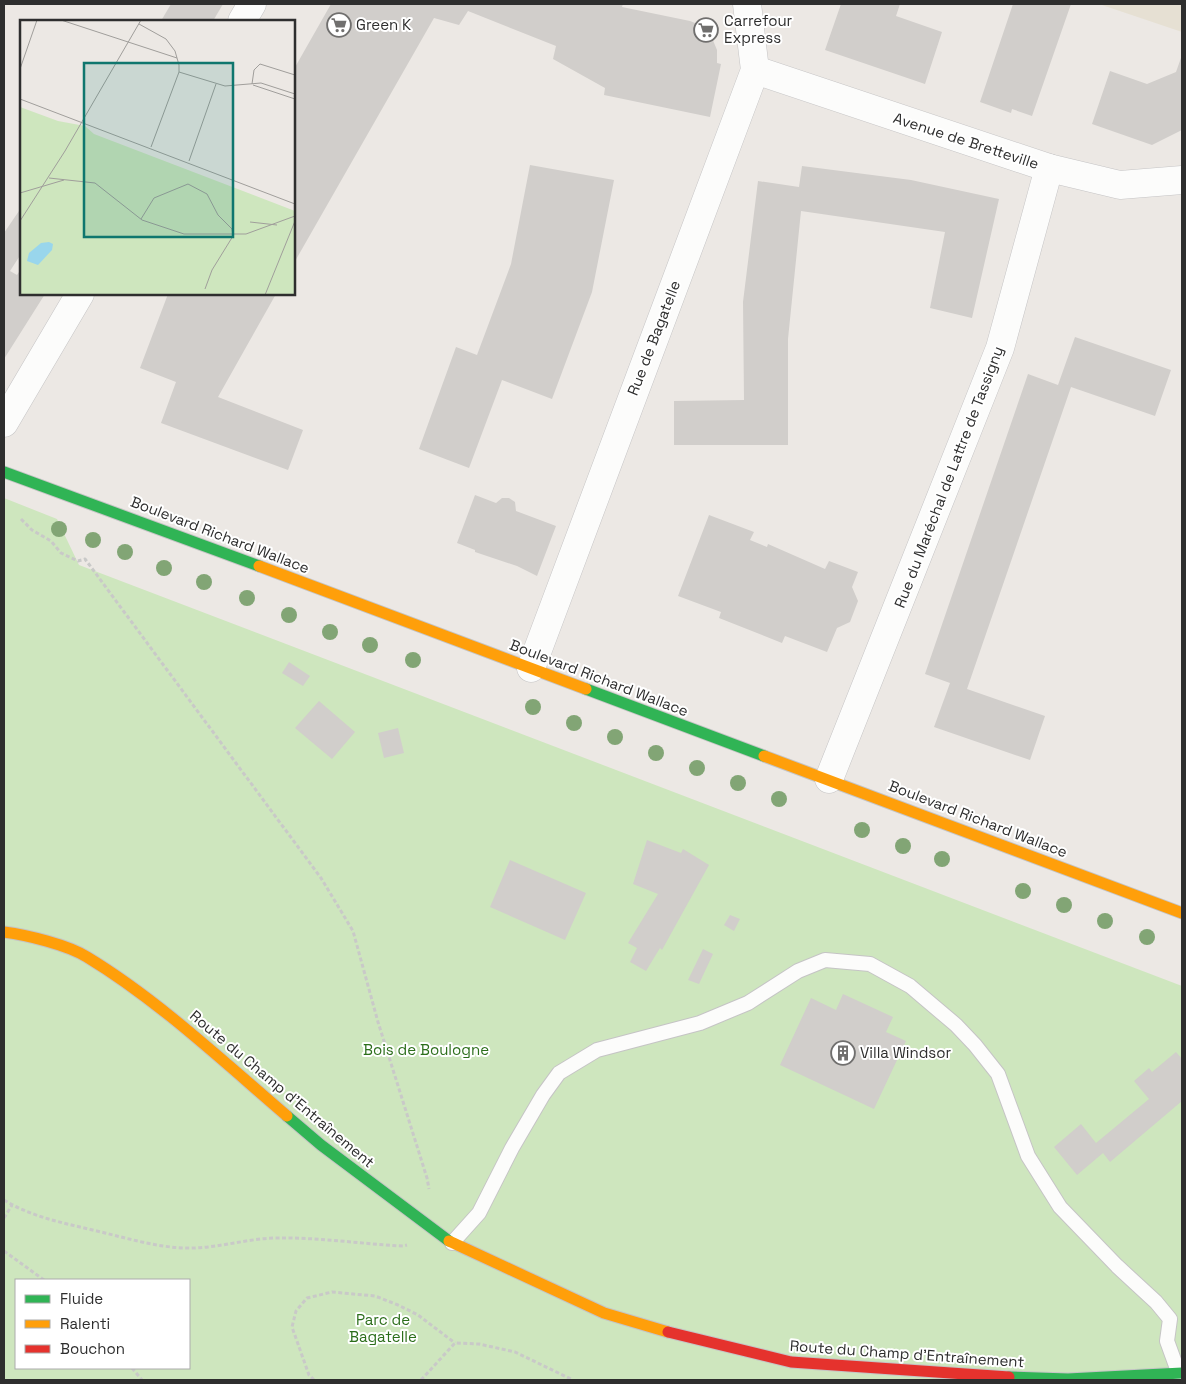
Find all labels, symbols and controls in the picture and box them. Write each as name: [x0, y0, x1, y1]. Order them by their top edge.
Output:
place label: Carrefour Express: [724, 11, 793, 47]
supermarket icon: Green K: [326, 12, 352, 38]
place label: Green K: [356, 15, 411, 34]
supermarket icon: Carrefour Express: [693, 17, 719, 43]
inset map: [20, 20, 295, 295]
street label: Avenue de Bretteville: [891, 108, 1041, 173]
street label: Rue de Bagatelle: [623, 278, 684, 398]
street label: Rue du Maréchal de Lattre de Tassigny: [890, 343, 1007, 610]
street label: Boulevard Richard Wallace: [128, 492, 312, 577]
street label: Boulevard Richard Wallace: [507, 635, 691, 720]
street label: Boulevard Richard Wallace: [886, 776, 1070, 861]
street label: Route du Champ d'Entraînement: [186, 1006, 379, 1171]
park label: Bois de Boulogne: [363, 1040, 489, 1059]
building icon: Villa Windsor: [830, 1040, 856, 1066]
place label: Villa Windsor: [860, 1043, 952, 1062]
legend: [15, 1279, 190, 1369]
text: Fluide: [60, 1289, 103, 1308]
park label: Parc de Bagatelle: [349, 1310, 417, 1346]
text: Ralenti: [60, 1314, 110, 1333]
street label: Route du Champ d'Entraînement: [789, 1336, 1025, 1371]
text: Bouchon: [60, 1339, 125, 1358]

